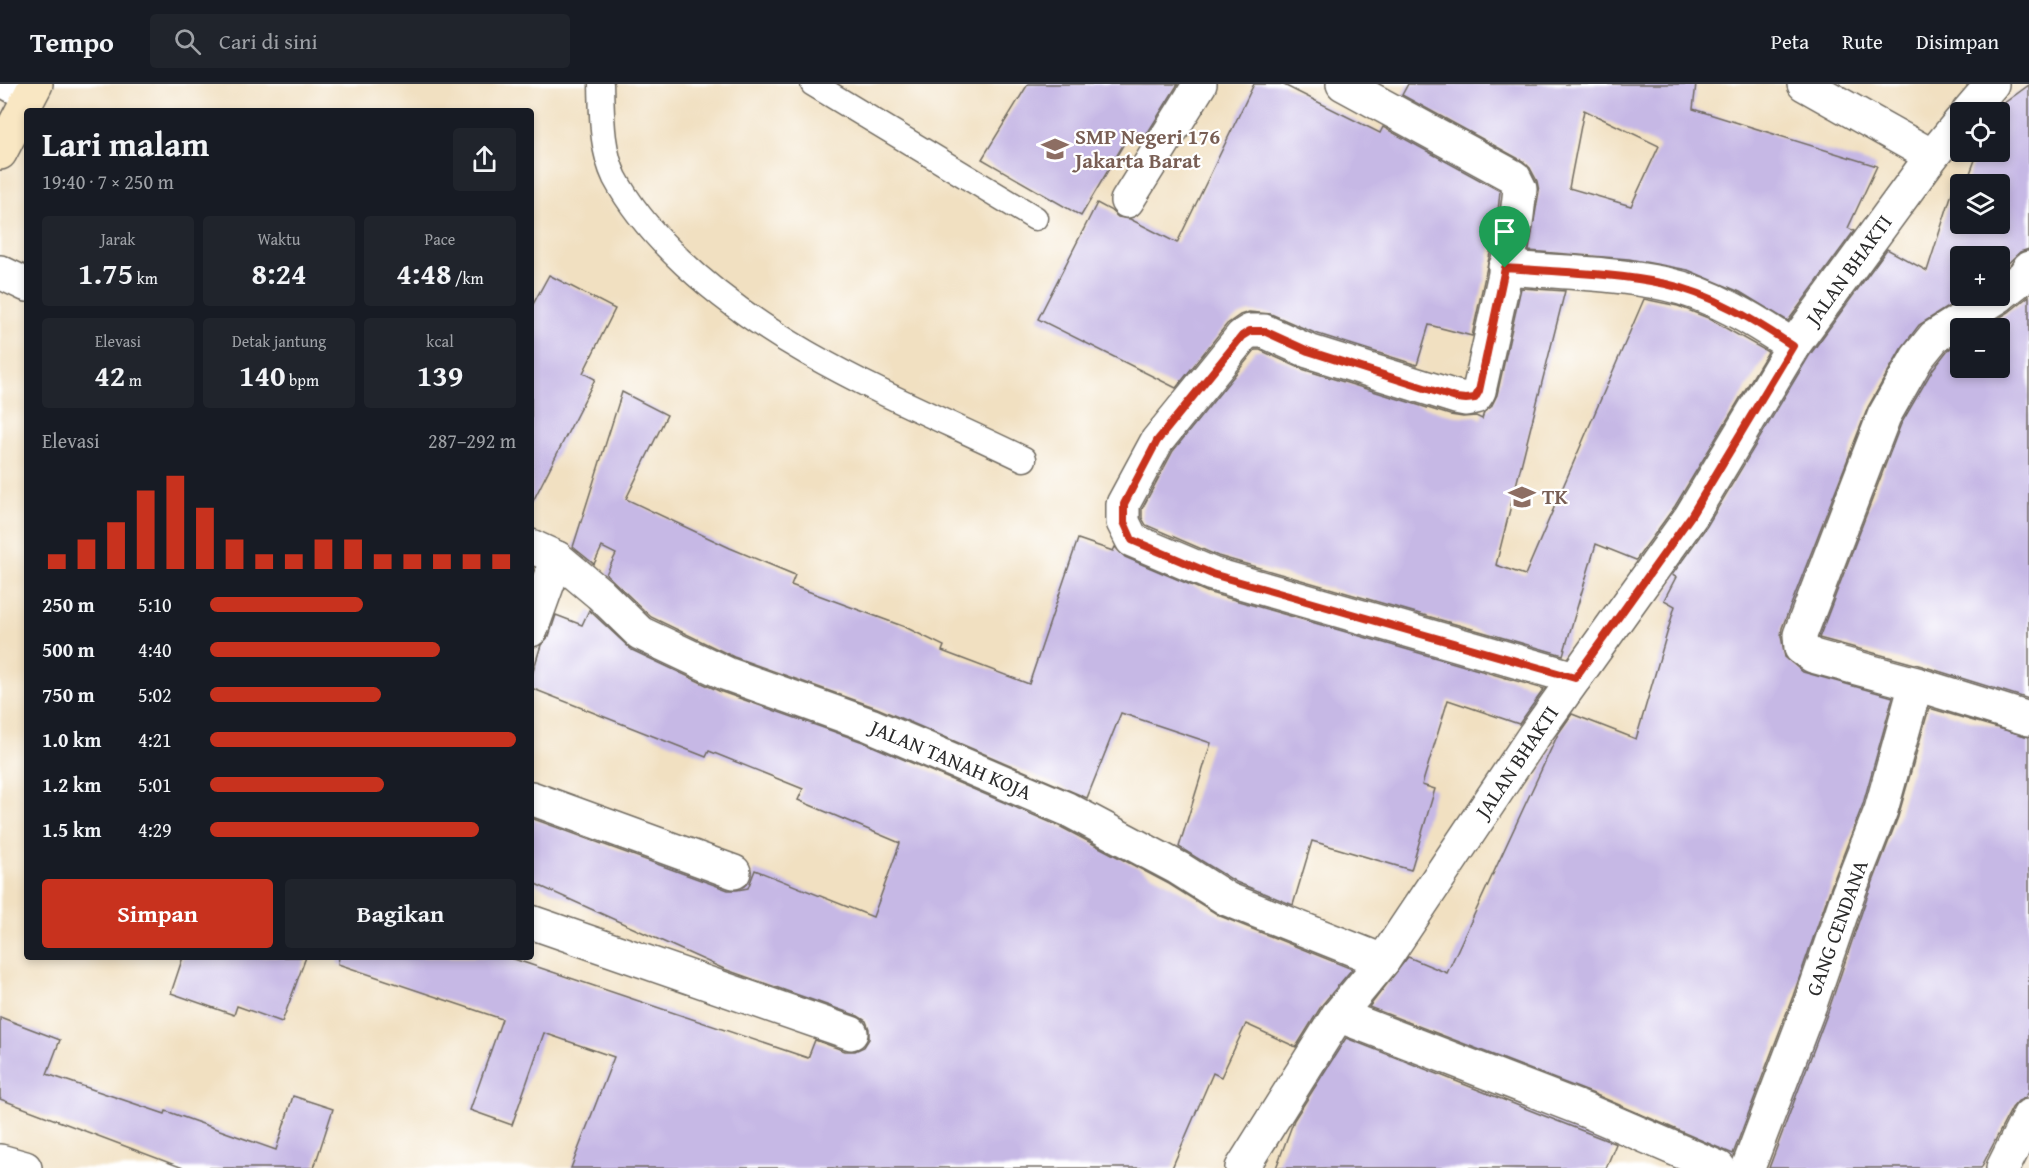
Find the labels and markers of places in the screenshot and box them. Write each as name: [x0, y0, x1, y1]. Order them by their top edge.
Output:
place label: SMP Negeri 176 Jakarta Barat: [1072, 121, 1220, 176]
school or university icon: SMP Negeri 176 Jakarta Barat: [1040, 134, 1070, 164]
pin: [1479, 206, 1530, 268]
place label: TK: [1542, 481, 1568, 512]
school or university icon: TK: [1507, 482, 1537, 512]

